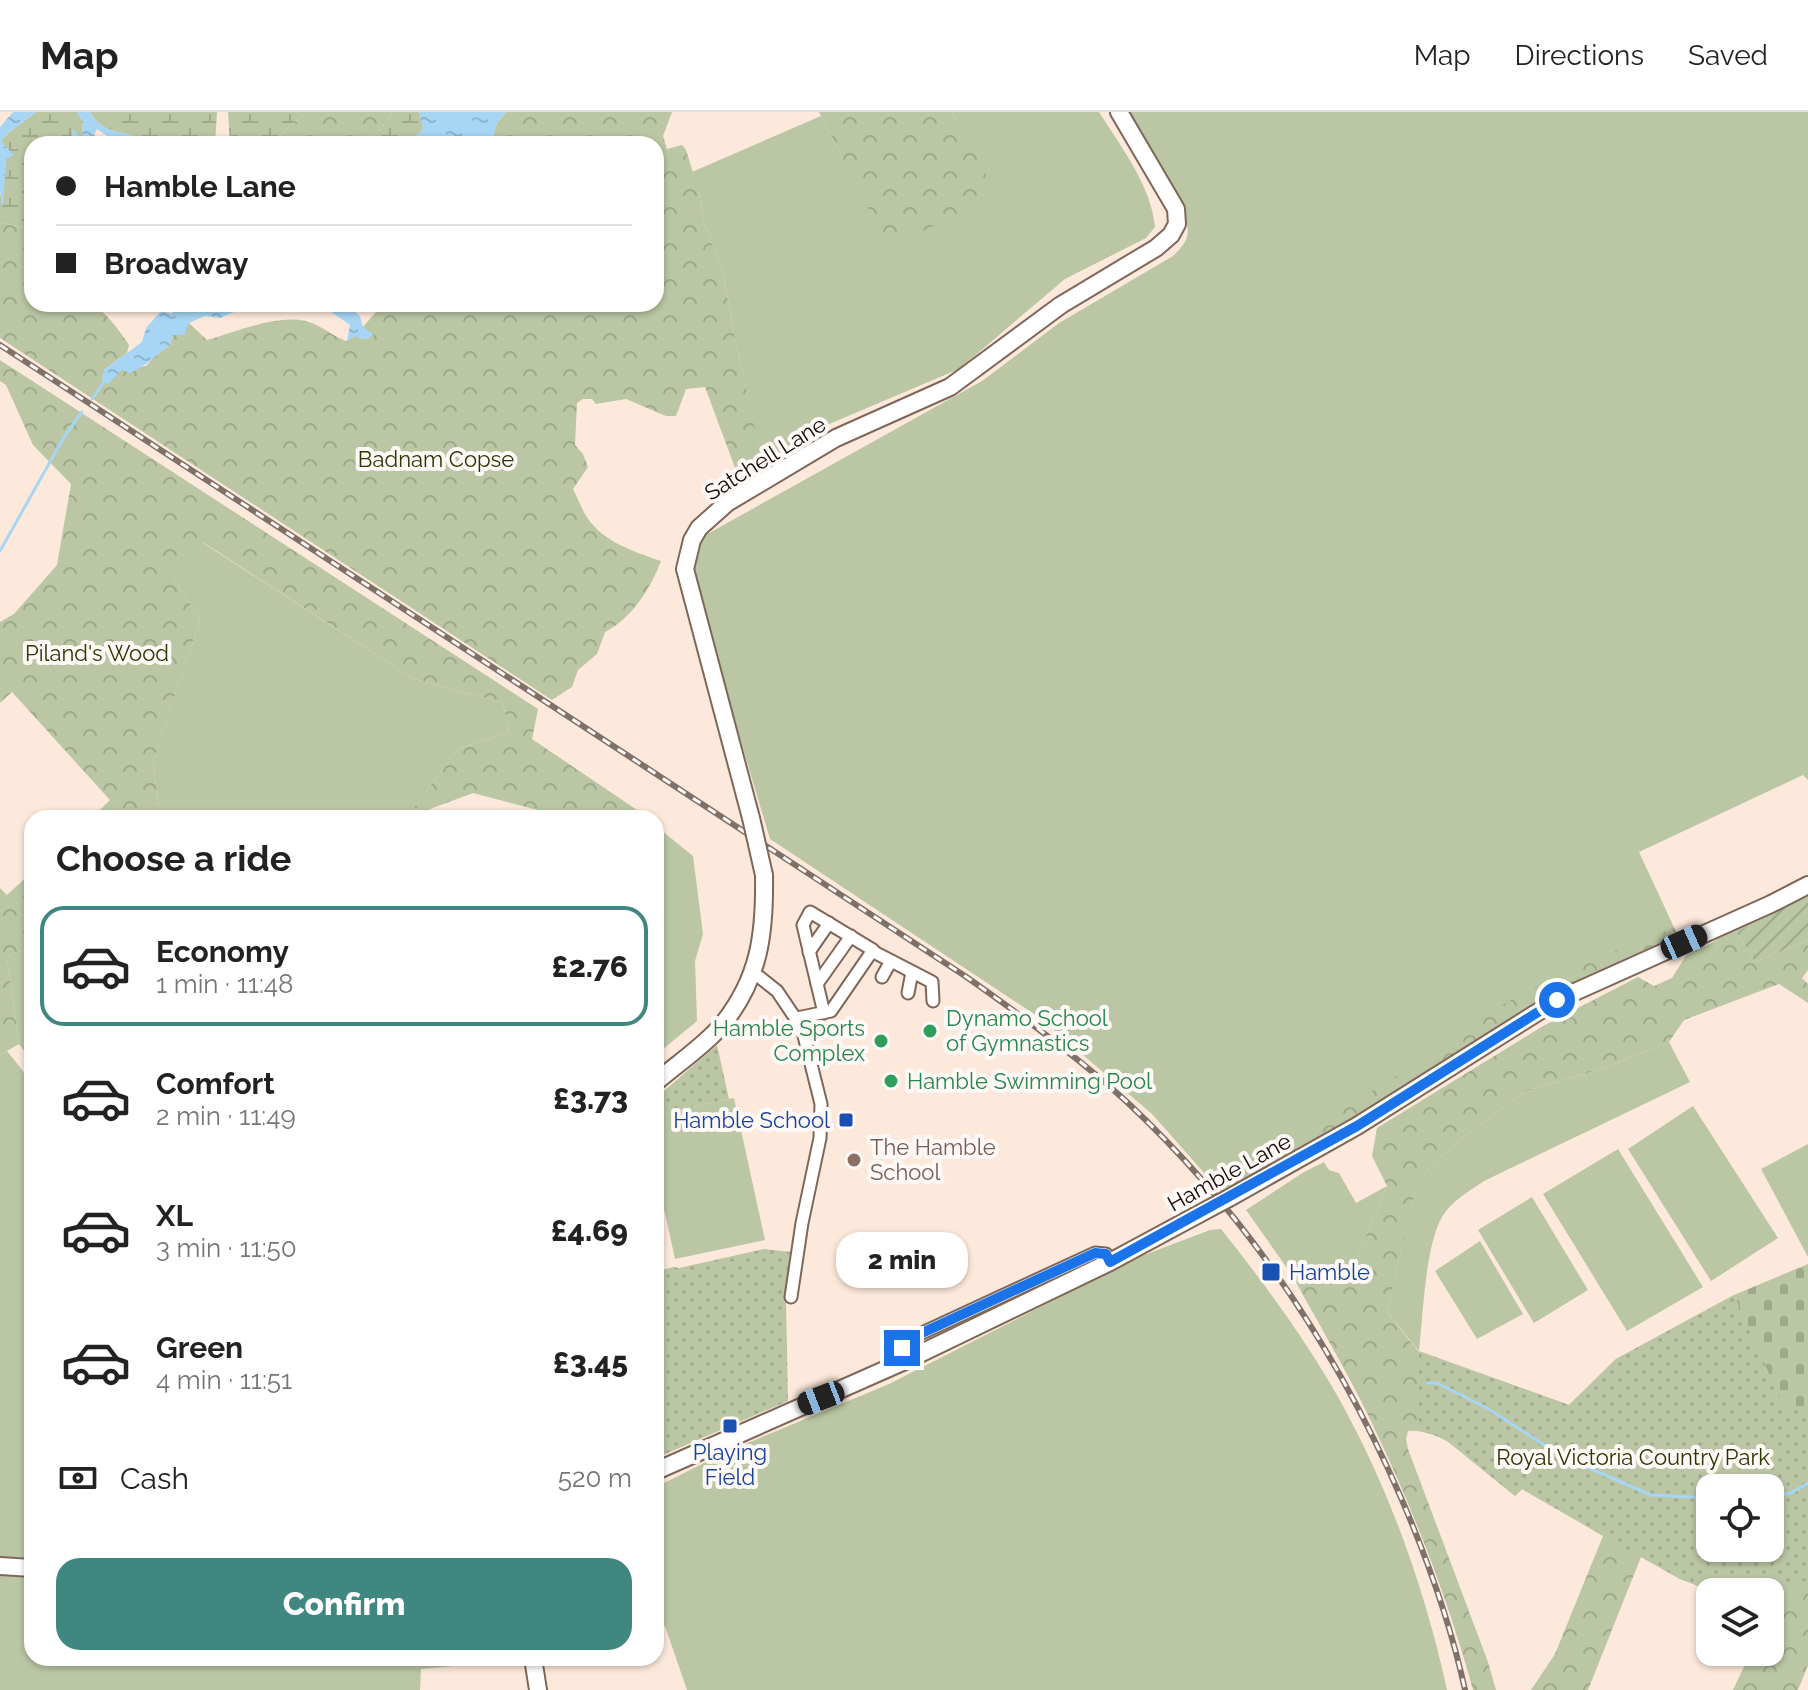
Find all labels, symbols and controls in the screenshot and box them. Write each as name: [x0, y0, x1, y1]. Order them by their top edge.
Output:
text: Map: [40, 33, 119, 78]
text: Map: [1414, 39, 1471, 72]
text: Directions: [1515, 39, 1644, 72]
text: Saved: [1688, 39, 1768, 72]
text: Hamble Lane: [104, 169, 296, 204]
text: Broadway: [104, 246, 248, 281]
street label: Satchell Lane: [700, 410, 830, 506]
park label: Badnam Copse: [358, 446, 514, 472]
park label: Piland's Wood: [25, 640, 169, 666]
text: Choose a ride: [56, 837, 291, 879]
car: [1657, 921, 1711, 963]
icon: car: [60, 930, 132, 1002]
text: Economy: [156, 934, 289, 969]
text: £2.76: [552, 949, 628, 984]
text: 1 min · 11:48: [156, 969, 293, 999]
route start: [1539, 982, 1575, 1018]
place label: Dynamo School of Gymnastics: [946, 1005, 1108, 1056]
place label: Hamble Sports Complex: [713, 1015, 865, 1066]
marker: Dynamo School of Gymnastics: [921, 1022, 939, 1040]
marker: Hamble Sports Complex: [872, 1032, 890, 1050]
icon: car: [60, 1062, 132, 1134]
text: Comfort: [156, 1066, 275, 1101]
place label: Hamble Swimming Pool: [907, 1068, 1152, 1094]
marker: Hamble Swimming Pool: [882, 1072, 900, 1090]
text: £3.73: [553, 1081, 628, 1116]
text: 2 min · 11:49: [156, 1101, 296, 1131]
place label: Hamble School: [673, 1107, 830, 1133]
marker: Hamble School: [837, 1111, 855, 1129]
street label: Hamble Lane: [1163, 1127, 1295, 1217]
place label: The Hamble School: [870, 1134, 996, 1185]
marker: The Hamble School: [845, 1151, 863, 1169]
icon: car: [60, 1194, 132, 1266]
text: XL: [156, 1198, 193, 1233]
text: £4.69: [551, 1213, 628, 1248]
callout: 2 min: [836, 1232, 968, 1288]
text: 3 min · 11:50: [156, 1233, 297, 1263]
text: 2 min: [868, 1245, 936, 1275]
place label: Hamble: [1289, 1259, 1370, 1285]
marker: Hamble: [1260, 1261, 1282, 1283]
icon: car: [60, 1326, 132, 1398]
text: Green: [156, 1330, 243, 1365]
route end: [884, 1330, 920, 1366]
text: £3.45: [553, 1345, 628, 1380]
text: 4 min · 11:51: [156, 1365, 292, 1395]
car: [794, 1378, 848, 1418]
marker: Playing Field: [721, 1417, 739, 1435]
place label: Playing Field: [693, 1439, 767, 1490]
park label: Royal Victoria Country Park: [1496, 1444, 1770, 1470]
icon: cash: [56, 1456, 100, 1500]
text: Cash: [120, 1461, 189, 1496]
text: 520 m: [558, 1463, 632, 1493]
map controls: [1696, 1474, 1784, 1666]
button: locate: [1696, 1474, 1784, 1562]
button: Confirm: [56, 1558, 632, 1650]
button: layers: [1696, 1578, 1784, 1666]

